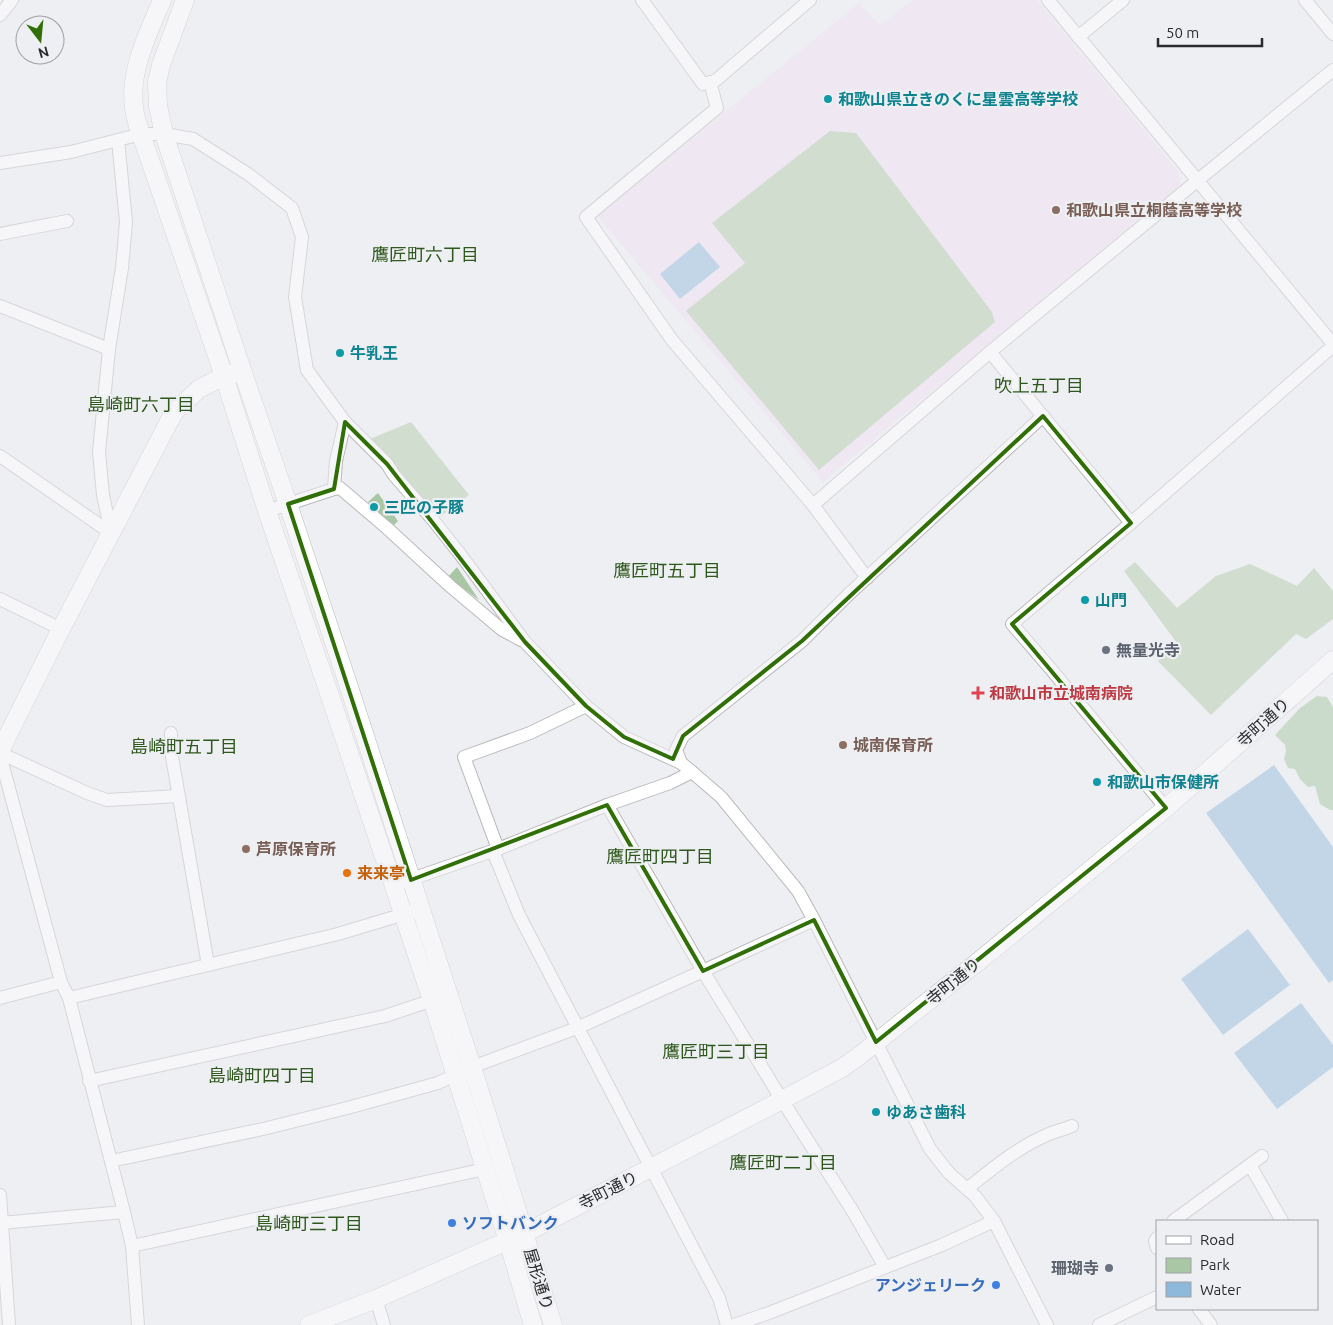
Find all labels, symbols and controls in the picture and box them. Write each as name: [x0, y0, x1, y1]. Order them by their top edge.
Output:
north arrow: [15, 15, 65, 65]
scale bar: [1158, 15, 1262, 47]
text: 50 m: [1166, 24, 1199, 41]
text: N: [36, 43, 51, 62]
place label: 和歌山県立きのくに星雲高等学校: [838, 90, 1078, 108]
marker: 和歌山県立きのくに星雲高等学校: [822, 93, 834, 105]
place label: 和歌山県立桐蔭高等学校: [1066, 201, 1242, 219]
marker: 和歌山県立桐蔭高等学校: [1050, 204, 1062, 216]
district label: 鷹匠町六丁目: [371, 244, 479, 264]
place label: 牛乳王: [350, 344, 398, 362]
marker: 牛乳王: [334, 347, 346, 359]
district label: 吹上五丁目: [994, 375, 1084, 395]
district label: 島崎町六丁目: [87, 394, 195, 414]
place label: 三匹の子豚: [384, 498, 464, 516]
marker: 三匹の子豚: [368, 501, 380, 513]
district label: 鷹匠町五丁目: [613, 560, 721, 580]
place label: 山門: [1095, 591, 1127, 609]
marker: 山門: [1079, 594, 1091, 606]
place label: 無量光寺: [1116, 641, 1180, 659]
marker: 無量光寺: [1100, 644, 1112, 656]
place label: 和歌山市立城南病院: [989, 684, 1133, 702]
marker: 和歌山市立城南病院: [971, 686, 985, 700]
street label: 寺町通り: [1233, 694, 1293, 750]
district label: 島崎町五丁目: [130, 736, 238, 756]
place label: 城南保育所: [853, 736, 933, 754]
marker: 城南保育所: [837, 739, 849, 751]
place label: 和歌山市保健所: [1107, 773, 1219, 791]
marker: 和歌山市保健所: [1091, 776, 1103, 788]
place label: 芦原保育所: [256, 840, 336, 858]
marker: 芦原保育所: [240, 843, 252, 855]
district label: 鷹匠町四丁目: [606, 846, 714, 866]
place label: 来来亭: [357, 864, 405, 882]
marker: 来来亭: [341, 867, 353, 879]
street label: 寺町通り: [922, 954, 984, 1008]
district label: 鷹匠町三丁目: [662, 1041, 770, 1061]
district label: 島崎町四丁目: [208, 1065, 316, 1085]
place label: ゆあさ歯科: [886, 1103, 966, 1121]
marker: ゆあさ歯科: [870, 1106, 882, 1118]
district label: 鷹匠町二丁目: [729, 1152, 837, 1172]
street label: 寺町通り: [575, 1167, 641, 1213]
district label: 島崎町三丁目: [255, 1213, 363, 1233]
place label: ソフトバンク: [462, 1214, 559, 1232]
marker: ソフトバンク: [446, 1217, 458, 1229]
legend: [1156, 1220, 1318, 1310]
text: Road: [1200, 1231, 1235, 1248]
street label: 屋形通り: [521, 1246, 557, 1312]
text: Park: [1200, 1256, 1230, 1273]
place label: 珊瑚寺: [1051, 1259, 1099, 1277]
marker: 珊瑚寺: [1103, 1262, 1115, 1274]
place label: アンジェリーク: [875, 1276, 986, 1294]
marker: アンジェリーク: [990, 1279, 1002, 1291]
text: Water: [1200, 1281, 1241, 1298]

